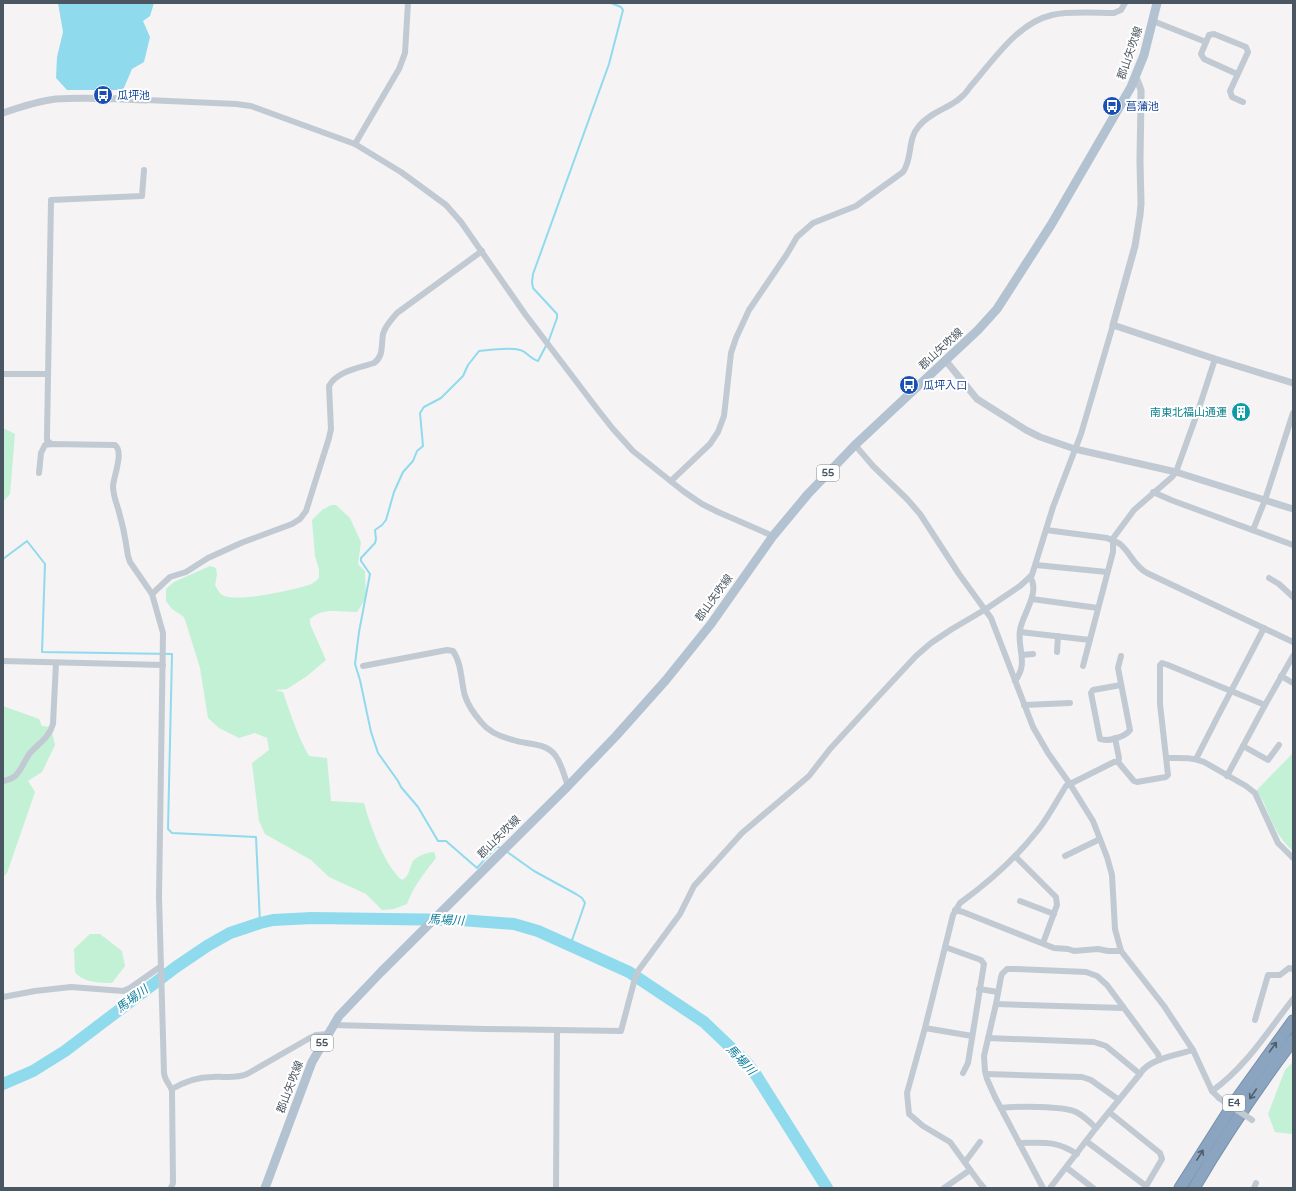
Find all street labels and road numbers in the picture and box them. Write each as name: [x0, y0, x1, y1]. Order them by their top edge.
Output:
street label: 郡山矢吹線: [1115, 25, 1145, 81]
street label: 郡山矢吹線: [916, 325, 966, 373]
road number: 55: [817, 465, 839, 481]
street label: 郡山矢吹線: [693, 572, 735, 624]
street label: 郡山矢吹線: [475, 813, 523, 861]
road number: 55: [311, 1035, 333, 1051]
street label: 郡山矢吹線: [274, 1059, 306, 1115]
road number: E4: [1223, 1095, 1245, 1111]

